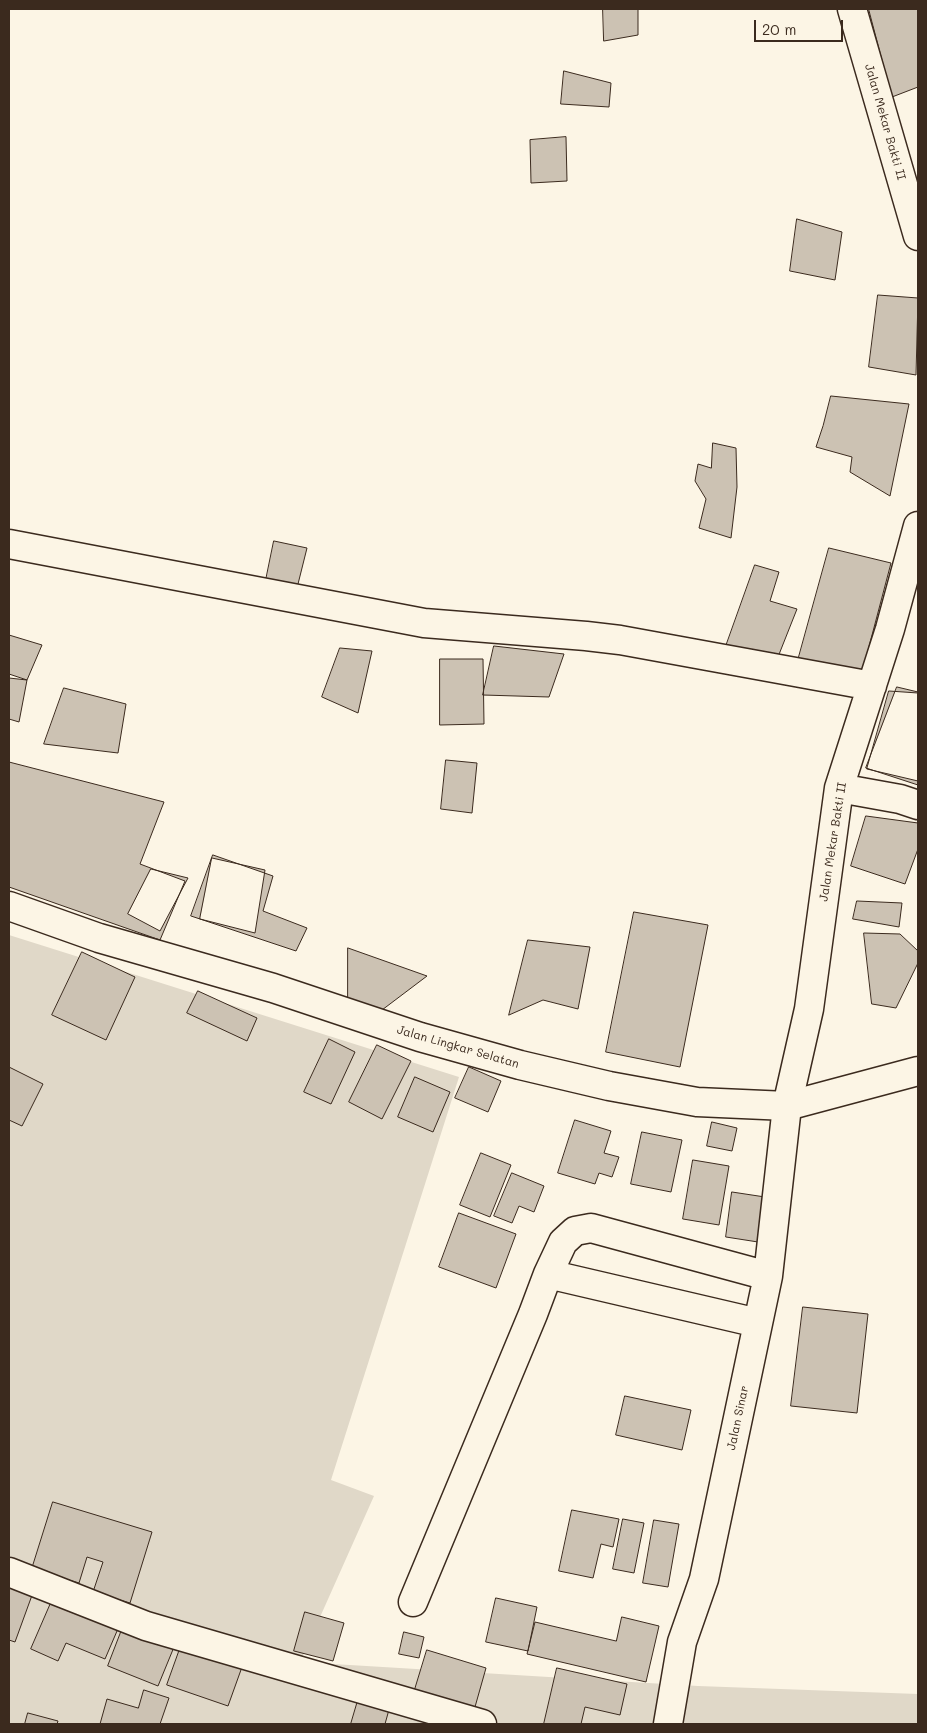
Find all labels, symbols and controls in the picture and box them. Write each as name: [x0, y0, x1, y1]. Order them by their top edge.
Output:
scale bar: [757, 10, 846, 42]
text: 20 m: [762, 19, 796, 39]
street label: Jalan Mekar Bakti II: [861, 62, 909, 182]
street label: Jalan Mekar Bakti II: [816, 781, 850, 903]
street label: Jalan Lingkar Selatan: [395, 1023, 521, 1071]
street label: Jalan Sinar: [724, 1384, 752, 1452]

